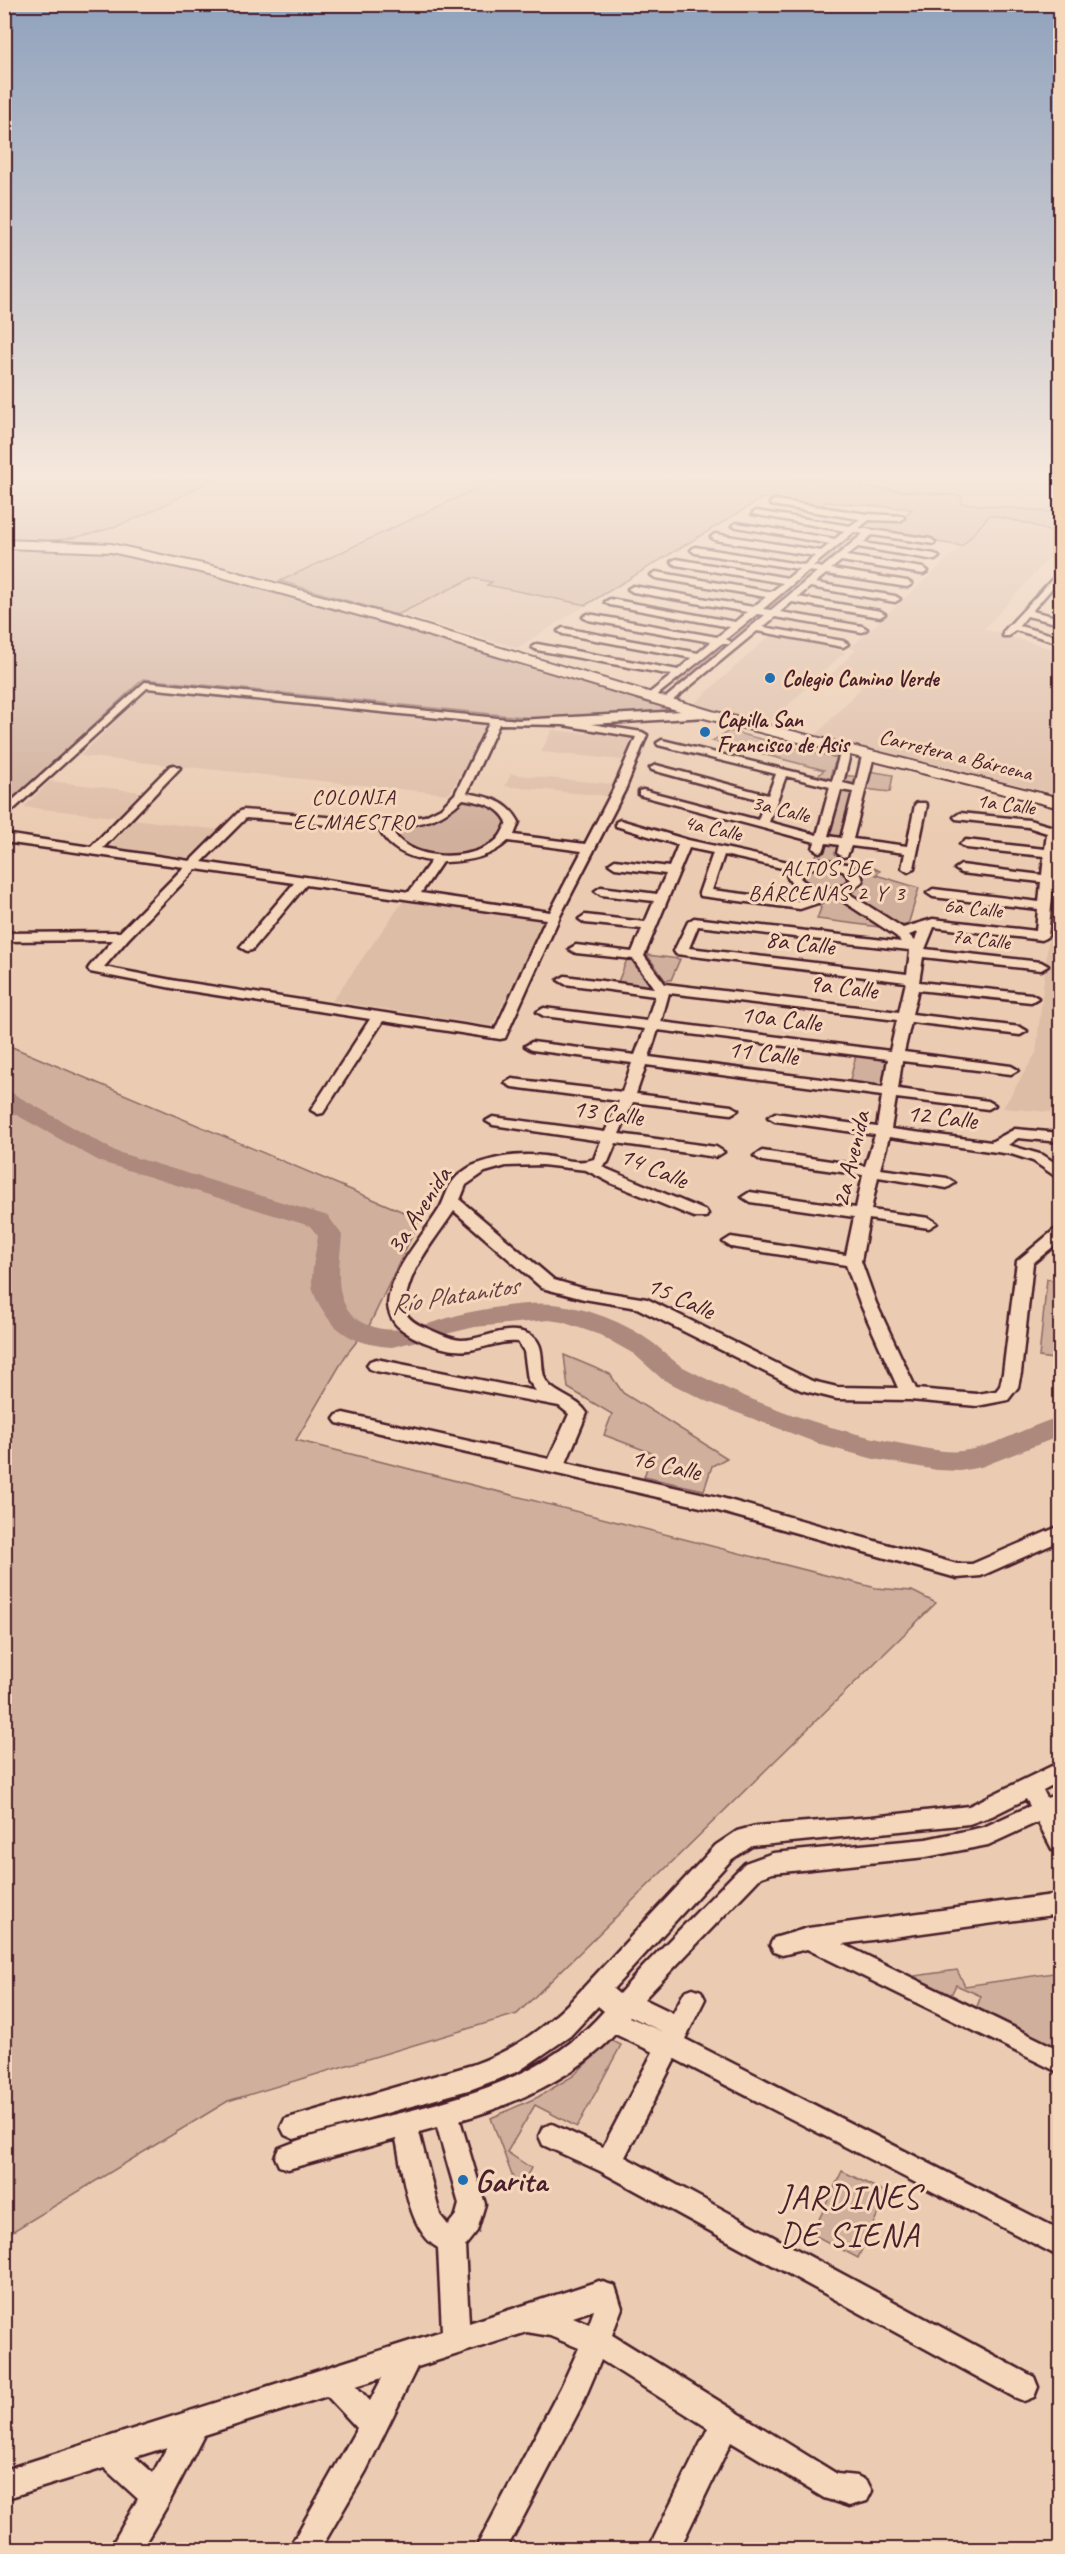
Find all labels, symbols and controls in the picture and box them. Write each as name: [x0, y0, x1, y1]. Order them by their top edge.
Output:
place label: Colegio Camino Verde: [782, 665, 940, 693]
marker: Colegio Camino Verde: [763, 671, 777, 685]
place label: Capilla San Francisco de Asis: [717, 706, 851, 759]
street label: Carretera a Bárcena: [876, 722, 1036, 788]
marker: Capilla San Francisco de Asis: [698, 725, 712, 739]
district label: COLONIA EL MAESTRO: [293, 783, 416, 836]
street label: 1a Calle: [975, 786, 1039, 822]
street label: 3a Calle: [749, 788, 814, 830]
street label: 4a Calle: [681, 808, 746, 849]
district label: ALTOS DE BÁRCENAS 2 Y 3: [748, 854, 906, 907]
street label: 6a Calle: [942, 891, 1005, 925]
street label: 8a Calle: [764, 922, 838, 963]
street label: 7a Calle: [950, 922, 1014, 957]
street label: 9a Calle: [807, 966, 881, 1007]
street label: 10a Calle: [739, 997, 825, 1040]
street label: 11 Calle: [726, 1032, 802, 1073]
street label: 13 Calle: [571, 1091, 647, 1134]
street label: 12 Calle: [905, 1096, 981, 1137]
street label: 2a Avenida: [823, 1106, 878, 1210]
street label: 14 Calle: [615, 1138, 694, 1197]
street label: 3a Avenida: [378, 1159, 460, 1260]
water label: Río Platanitos: [388, 1267, 525, 1322]
street label: 15 Calle: [642, 1268, 721, 1328]
street label: 16 Calle: [628, 1440, 705, 1489]
place label: Garita: [475, 2160, 549, 2201]
marker: Garita: [456, 2173, 470, 2187]
district label: JARDINES DE SIENA: [777, 2176, 925, 2256]

